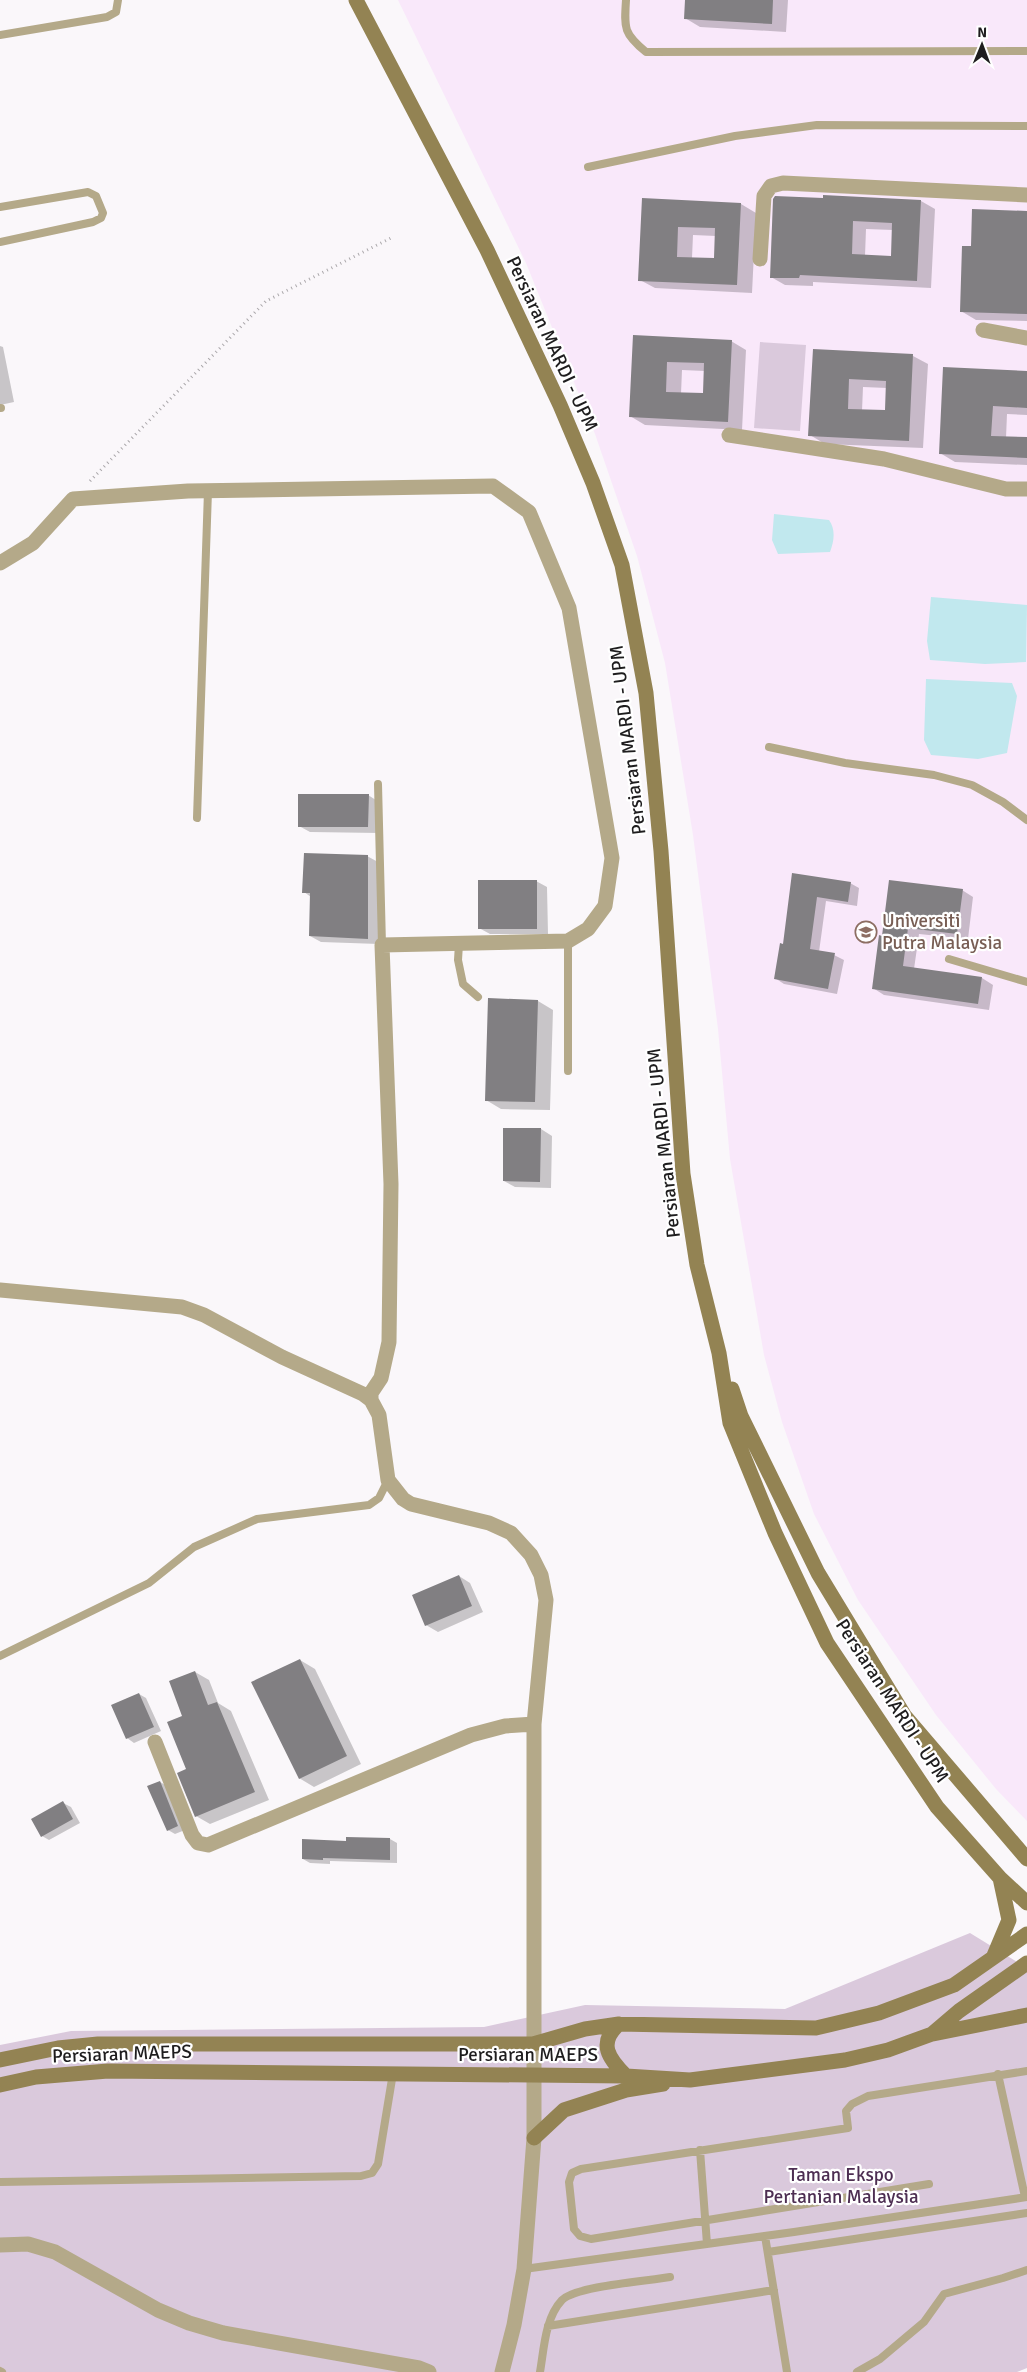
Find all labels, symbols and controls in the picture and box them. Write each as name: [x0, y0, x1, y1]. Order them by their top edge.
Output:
north arrow: [957, 20, 1007, 70]
text: N: [977, 24, 987, 41]
street label: Persiaran MARDI - UPM: [501, 253, 603, 435]
street label: Persiaran MARDI - UPM: [604, 644, 652, 836]
place label: Universiti Putra Malaysia: [882, 909, 1002, 955]
school or university icon: Universiti Putra Malaysia: [854, 920, 878, 944]
street label: Persiaran MARDI - UPM: [642, 1047, 686, 1239]
street label: Persiaran MARDI - UPM: [830, 1614, 954, 1788]
street label: Persiaran MAEPS: [52, 2040, 192, 2068]
street label: Persiaran MAEPS: [458, 2043, 598, 2067]
park label: Taman Ekspo Pertanian Malaysia: [763, 2163, 919, 2209]

